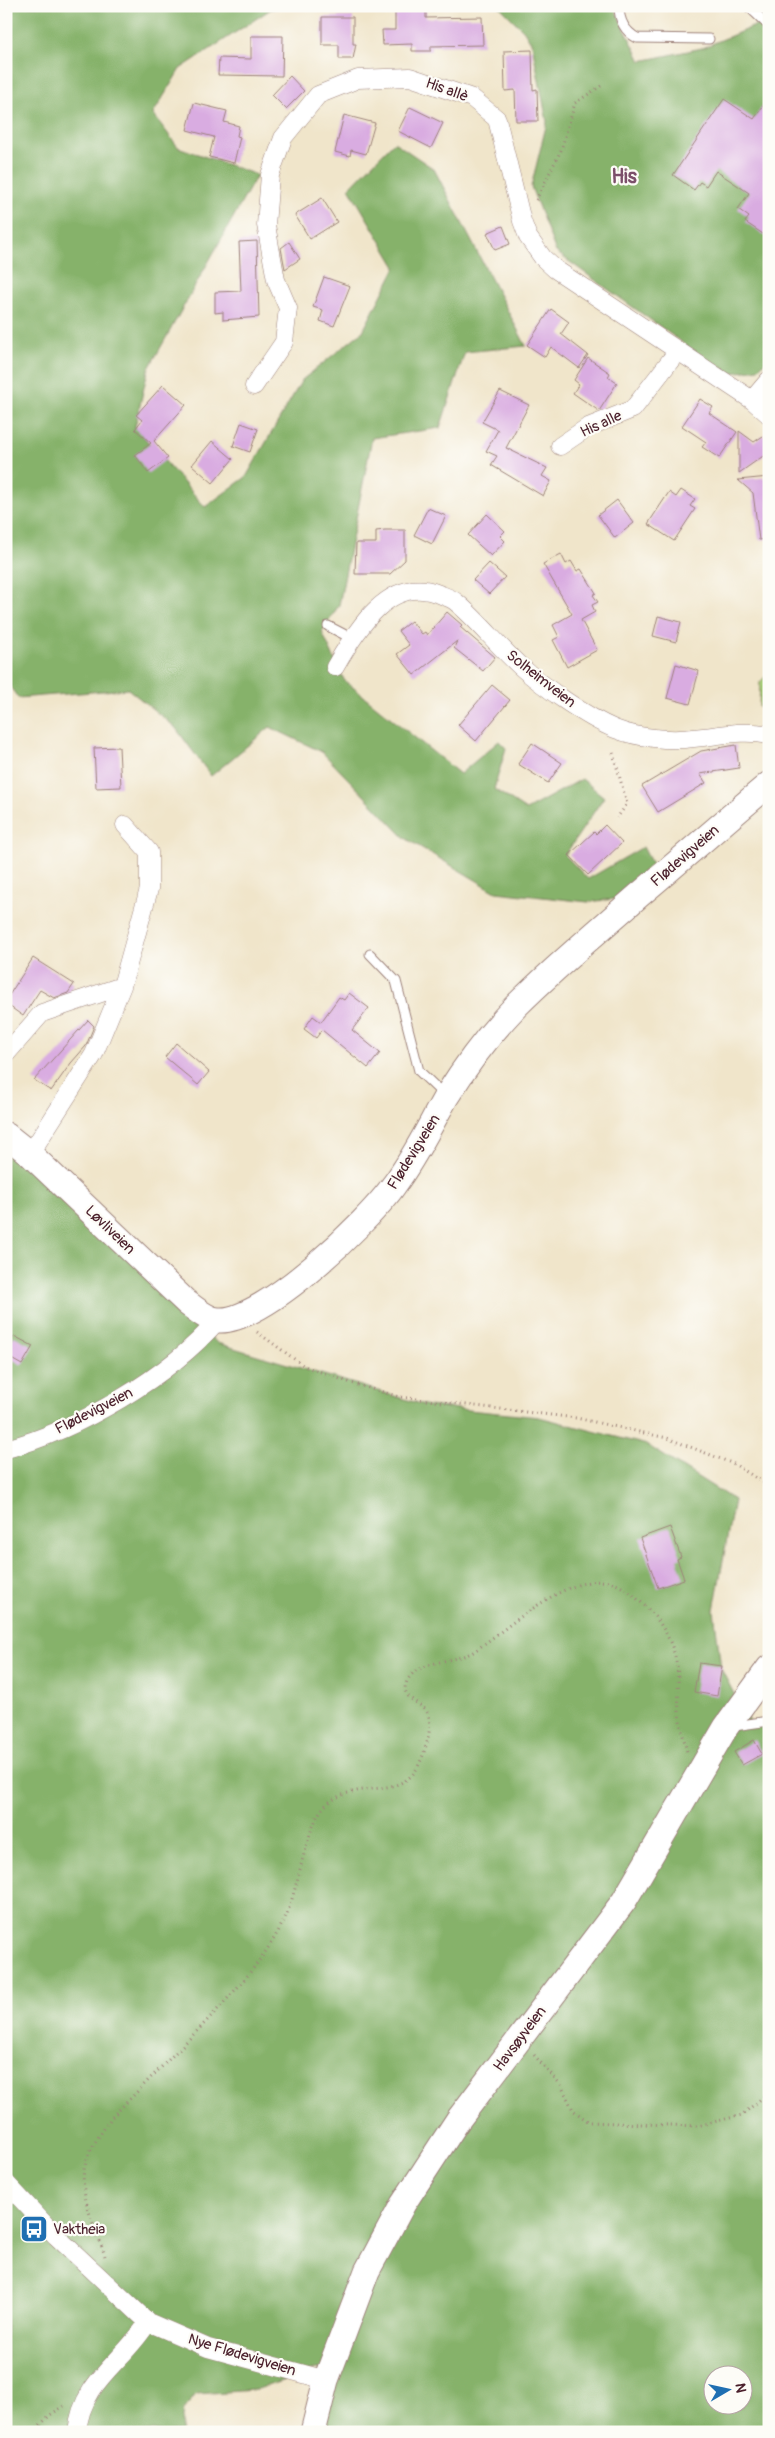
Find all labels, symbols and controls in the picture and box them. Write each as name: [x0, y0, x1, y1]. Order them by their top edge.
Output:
street label: His allè: [423, 74, 471, 106]
district label: His: [611, 164, 637, 189]
street label: His alle: [577, 406, 625, 442]
street label: Solheimveien: [503, 646, 579, 712]
street label: Flødevigveien: [647, 821, 723, 891]
street label: Flødevigveien: [383, 1111, 445, 1193]
street label: Løvliveien: [81, 1202, 139, 1258]
street label: Flødevigveien: [52, 1383, 136, 1439]
street label: Havsøyveien: [489, 2003, 551, 2075]
bus stop icon: Vaktheia: [19, 2214, 49, 2244]
place label: Vaktheia: [53, 2220, 105, 2239]
street label: Nye Flødevigveien: [186, 2330, 298, 2380]
north arrow: [702, 2366, 752, 2416]
text: N: [731, 2382, 749, 2394]

